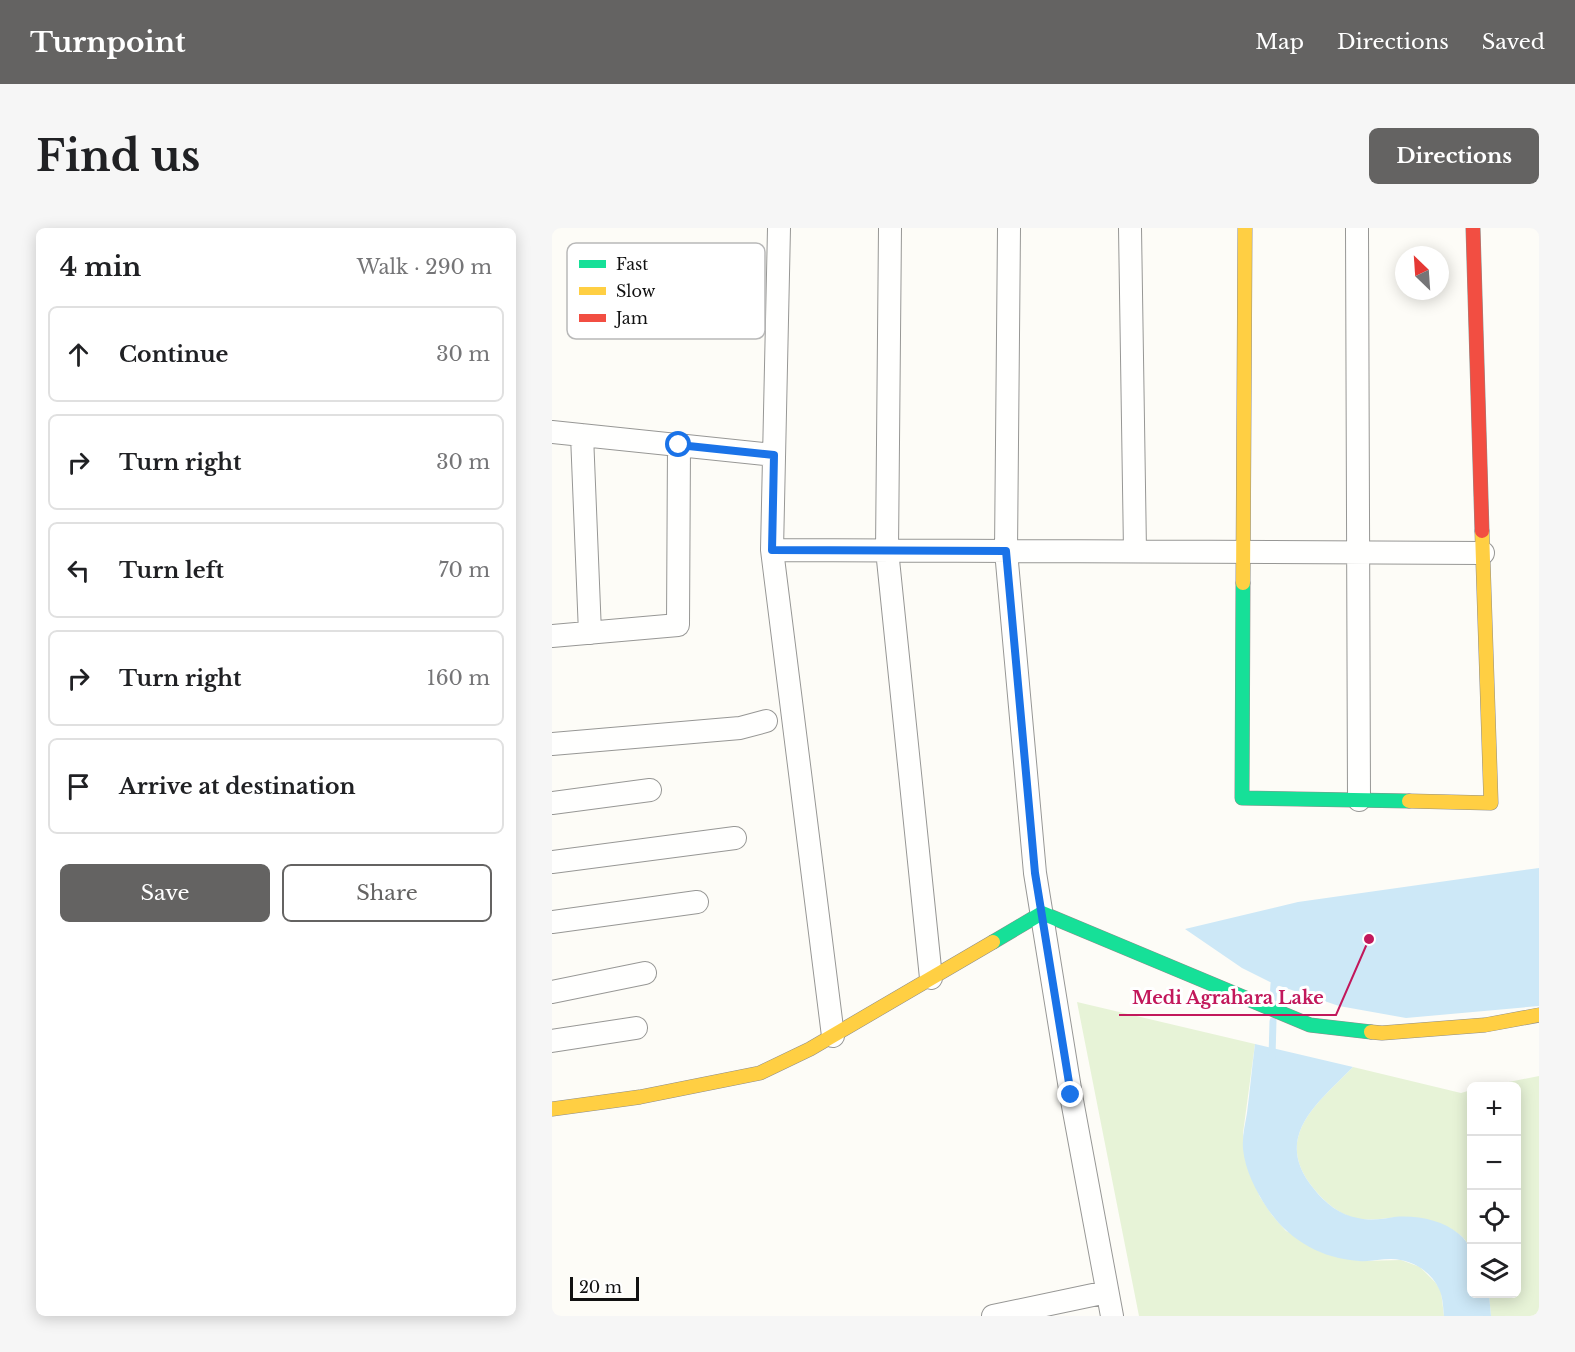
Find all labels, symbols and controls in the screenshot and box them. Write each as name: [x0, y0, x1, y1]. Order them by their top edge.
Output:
text: Turnpoint: [30, 25, 186, 60]
text: Map: [1255, 29, 1304, 55]
text: Directions: [1337, 29, 1449, 55]
text: Saved: [1482, 29, 1545, 55]
button: Directions: [1369, 128, 1539, 184]
text: Find us: [36, 130, 200, 182]
legend: [567, 243, 765, 339]
north arrow: [1395, 246, 1449, 300]
text: 4 min: [60, 251, 141, 283]
text: Fast: [616, 254, 648, 274]
text: Walk · 290 m: [357, 255, 492, 279]
text: Slow: [616, 281, 656, 301]
text: Jam: [614, 308, 648, 328]
icon: ahead: [62, 338, 95, 371]
text: Continue: [119, 341, 228, 368]
text: 30 m: [436, 342, 490, 366]
route start: [665, 431, 691, 457]
icon: right: [62, 446, 95, 479]
text: Turn right: [119, 449, 241, 476]
text: 30 m: [436, 450, 490, 474]
icon: left: [62, 554, 95, 587]
text: Turn left: [119, 557, 224, 584]
text: 70 m: [438, 558, 490, 582]
icon: right: [62, 662, 95, 695]
text: Turn right: [119, 665, 241, 692]
text: 160 m: [427, 666, 490, 690]
icon: arrive: [62, 770, 95, 803]
text: Arrive at destination: [119, 773, 356, 800]
button: Save: [60, 864, 270, 922]
button: Share: [282, 864, 492, 922]
callout: Medi Agrahara Lake: [1119, 979, 1336, 1015]
text: Medi Agrahara Lake: [1132, 987, 1324, 1009]
route end: [1057, 1081, 1083, 1107]
map controls: [1467, 1082, 1521, 1298]
button: +: [1467, 1082, 1521, 1136]
button: −: [1467, 1136, 1521, 1190]
button: locate: [1467, 1190, 1521, 1244]
button: layers: [1467, 1244, 1521, 1298]
scale bar: [570, 1274, 639, 1302]
text: 20 m: [579, 1277, 622, 1297]

